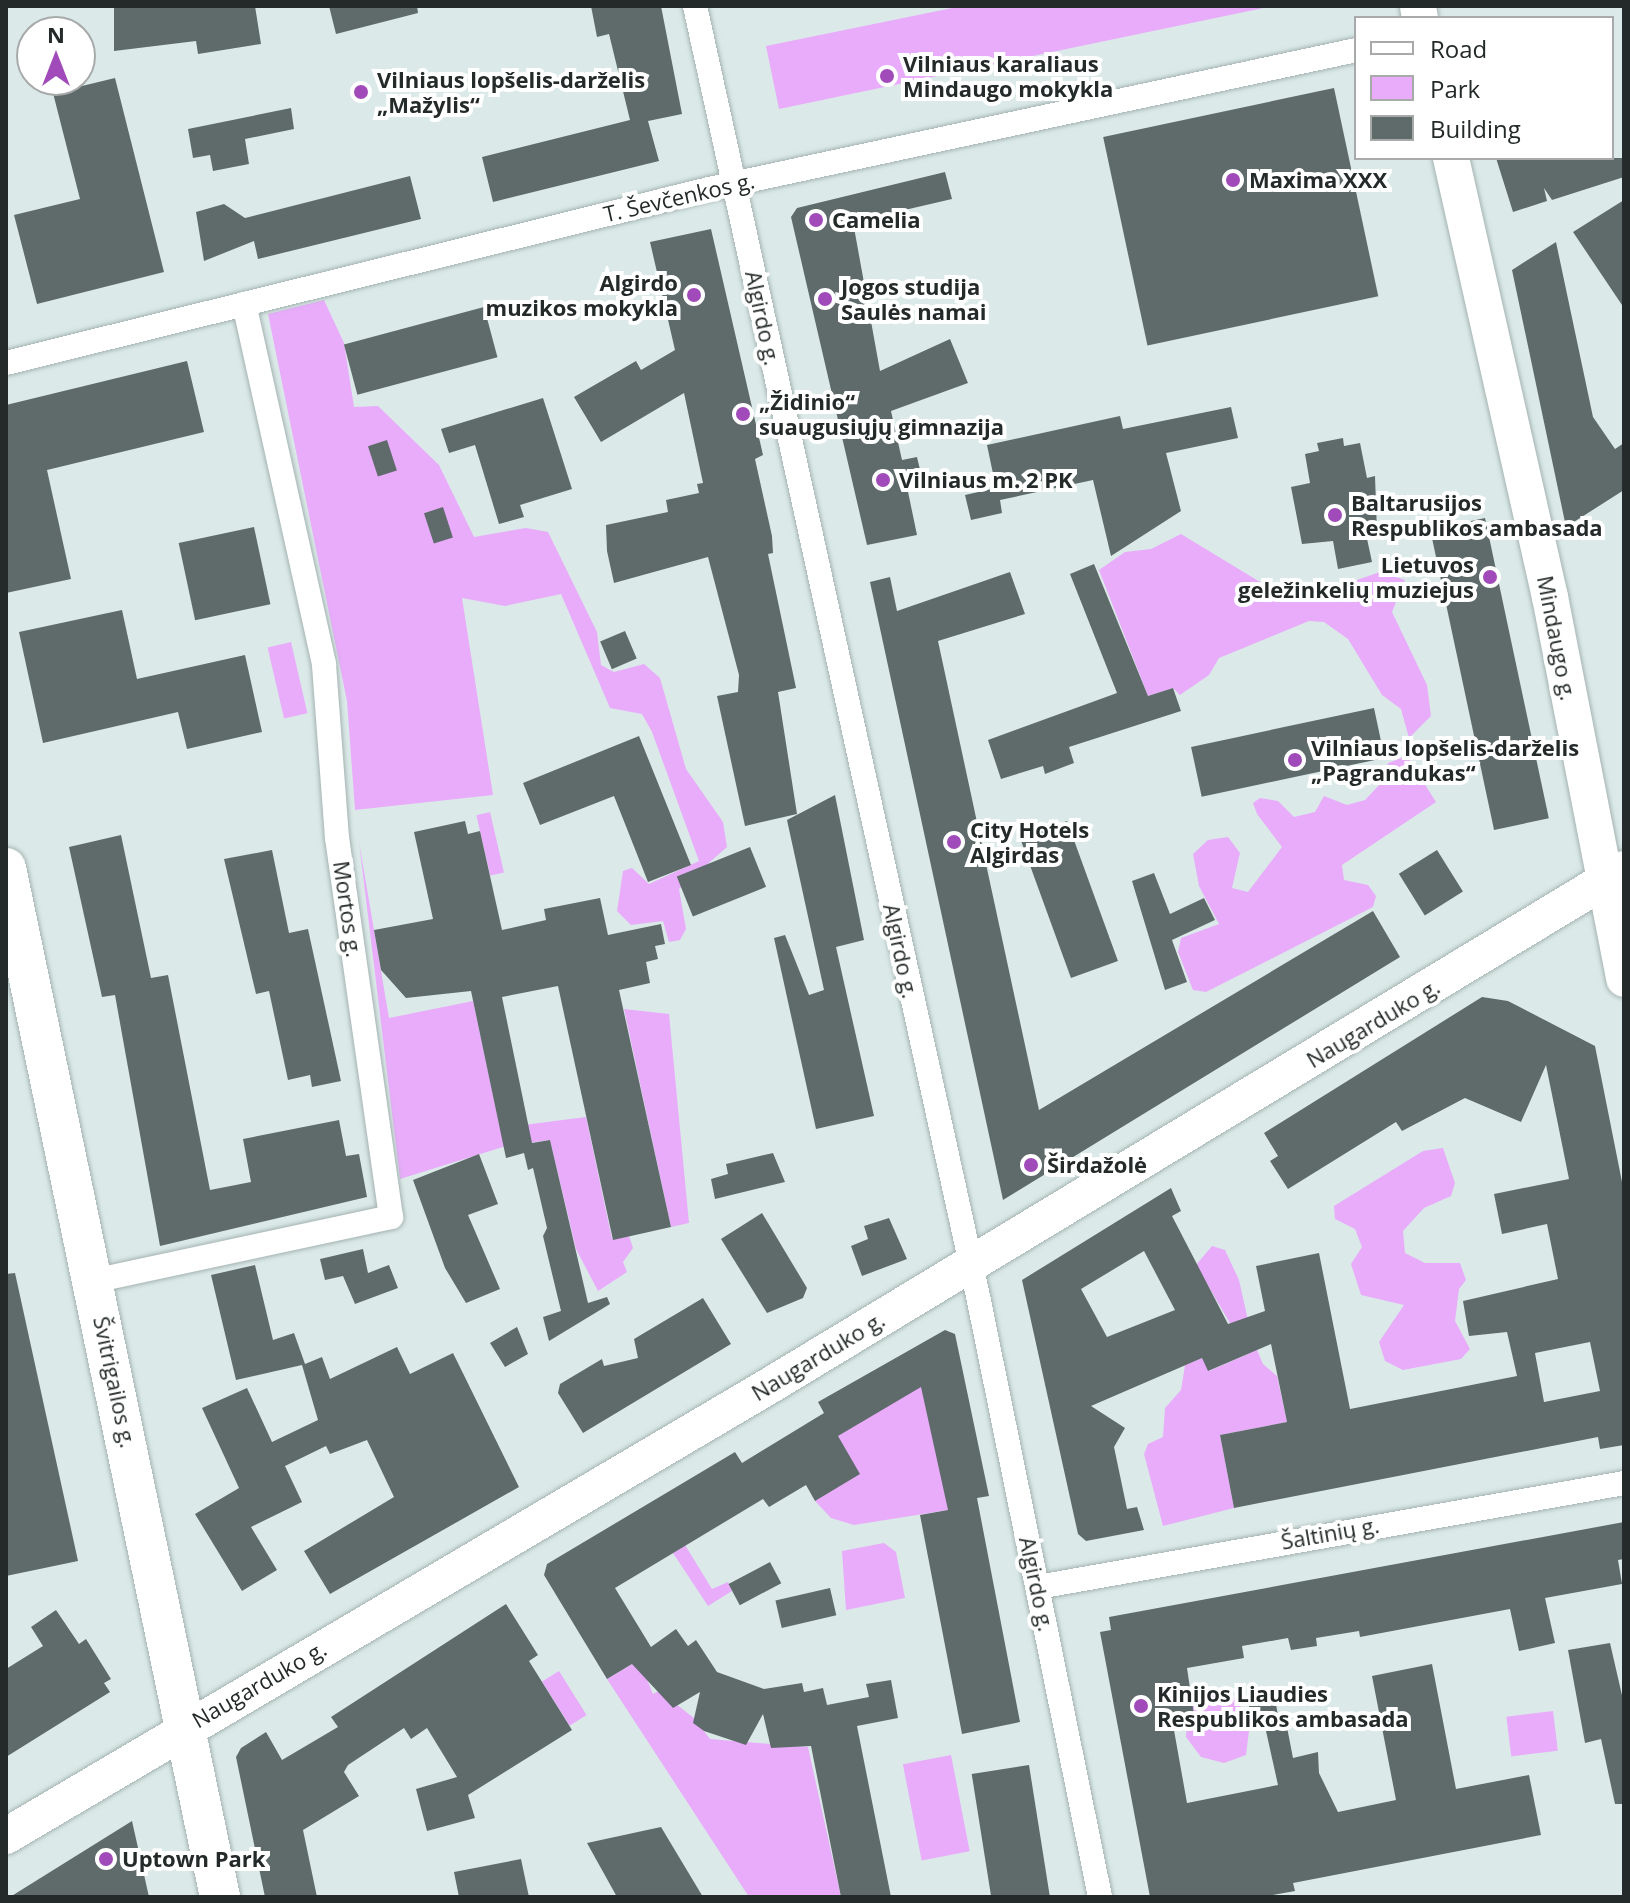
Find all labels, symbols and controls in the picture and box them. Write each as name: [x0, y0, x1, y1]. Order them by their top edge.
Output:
north arrow: [16, 16, 96, 96]
legend: [1354, 16, 1614, 160]
text: N: [47, 19, 65, 49]
text: Road: [1430, 32, 1487, 65]
place label: Vilniaus karaliaus Mindaugo mokykla: [903, 50, 1113, 102]
place label: Vilniaus lopšelis-darželis „Mažylis“: [377, 66, 645, 118]
marker: Vilniaus karaliaus Mindaugo mokykla: [878, 67, 896, 85]
text: Park: [1430, 72, 1480, 105]
marker: Vilniaus lopšelis-darželis „Mažylis“: [352, 83, 370, 101]
text: Building: [1430, 112, 1521, 145]
street label: T. Ševčenkos g.: [601, 167, 757, 227]
place label: Maxima XXX: [1249, 167, 1387, 193]
marker: Maxima XXX: [1224, 171, 1242, 189]
place label: Camelia: [832, 207, 921, 233]
marker: Camelia: [807, 211, 825, 229]
street label: Algirdo g.: [740, 268, 786, 368]
place label: Algirdo muzikos mokykla: [486, 269, 678, 320]
place label: Jogos studija Saulės namai: [841, 273, 987, 324]
marker: Algirdo muzikos mokykla: [685, 286, 703, 304]
marker: Jogos studija Saulės namai: [816, 290, 834, 308]
place label: „Židinio“ suaugusiųjų gimnazija: [759, 388, 1004, 440]
marker: „Židinio“ suaugusiųjų gimnazija: [734, 405, 752, 423]
place label: Vilniaus m. 2 PK: [899, 467, 1073, 493]
marker: Vilniaus m. 2 PK: [874, 471, 892, 489]
place label: Baltarusijos Respublikos ambasada: [1351, 489, 1603, 540]
marker: Baltarusijos Respublikos ambasada: [1326, 506, 1344, 524]
place label: Lietuvos geležinkelių muziejus: [1238, 551, 1474, 602]
marker: Lietuvos geležinkelių muziejus: [1481, 568, 1499, 586]
street label: Mindaugo g.: [1532, 573, 1582, 703]
place label: Vilniaus lopšelis-darželis „Pagrandukas“: [1311, 734, 1579, 786]
marker: Vilniaus lopšelis-darželis „Pagrandukas“: [1286, 751, 1304, 769]
place label: City Hotels Algirdas: [970, 816, 1089, 868]
marker: City Hotels Algirdas: [945, 833, 963, 851]
street label: Mortos g.: [328, 859, 368, 959]
street label: Algirdo g.: [878, 901, 924, 1001]
street label: Naugarduko g.: [1302, 973, 1444, 1073]
place label: Širdažolė: [1047, 1152, 1147, 1178]
marker: Širdažolė: [1022, 1156, 1040, 1174]
street label: Naugarduko g.: [747, 1306, 889, 1406]
street label: Švitrigailos g.: [88, 1314, 142, 1450]
street label: Šaltinių g.: [1279, 1511, 1381, 1555]
street label: Algirdo g.: [1014, 1534, 1060, 1634]
street label: Naugarduko g.: [187, 1635, 331, 1733]
place label: Kinijos Liaudies Respublikos ambasada: [1157, 1680, 1409, 1732]
marker: Kinijos Liaudies Respublikos ambasada: [1132, 1697, 1150, 1715]
place label: Uptown Park: [122, 1846, 265, 1872]
marker: Uptown Park: [97, 1850, 115, 1868]

